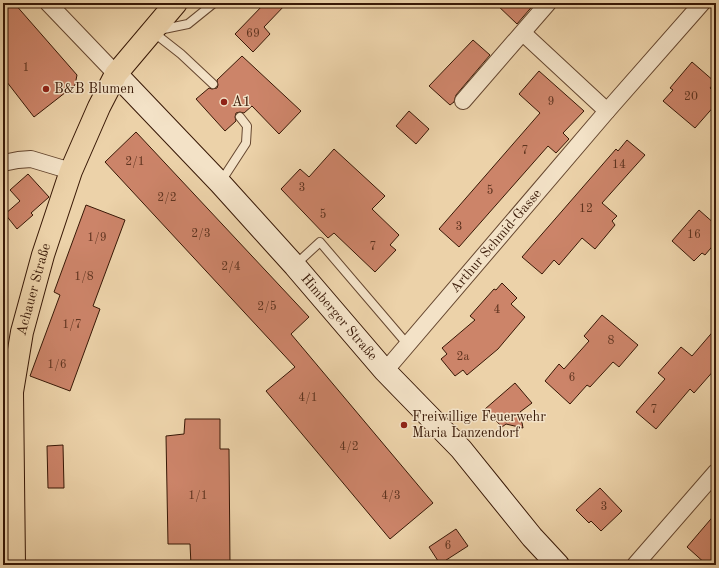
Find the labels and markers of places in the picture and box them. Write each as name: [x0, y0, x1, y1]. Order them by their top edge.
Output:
place label: B&B Blumen: [54, 82, 135, 96]
marker: B&B Blumen: [41, 84, 51, 94]
place label: A1: [232, 95, 251, 109]
marker: A1: [219, 97, 229, 107]
place label: Freiwillige Feuerwehr Maria Lanzendorf: [412, 410, 546, 440]
marker: Freiwillige Feuerwehr Maria Lanzendorf: [399, 420, 409, 430]

